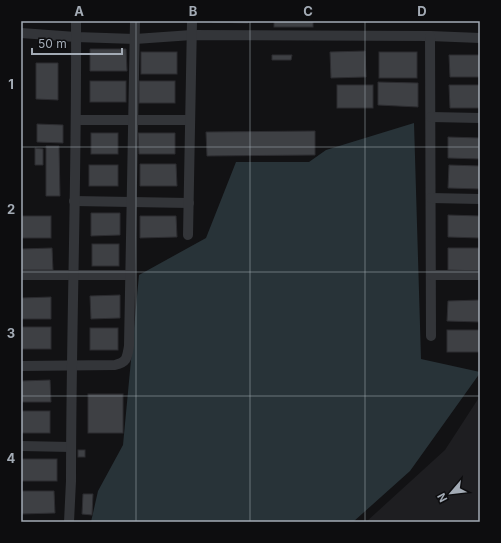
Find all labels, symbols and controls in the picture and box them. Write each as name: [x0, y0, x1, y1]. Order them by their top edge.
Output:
text: A: [74, 3, 84, 19]
text: B: [189, 3, 198, 19]
text: C: [303, 3, 313, 19]
text: D: [417, 3, 427, 19]
scale bar: [32, 30, 122, 56]
text: 50 m: [38, 36, 67, 51]
text: 1: [8, 76, 14, 92]
text: 2: [7, 201, 15, 217]
text: 3: [7, 325, 15, 341]
text: 4: [7, 450, 16, 466]
north arrow: [431, 473, 471, 513]
text: N: [434, 491, 450, 505]

